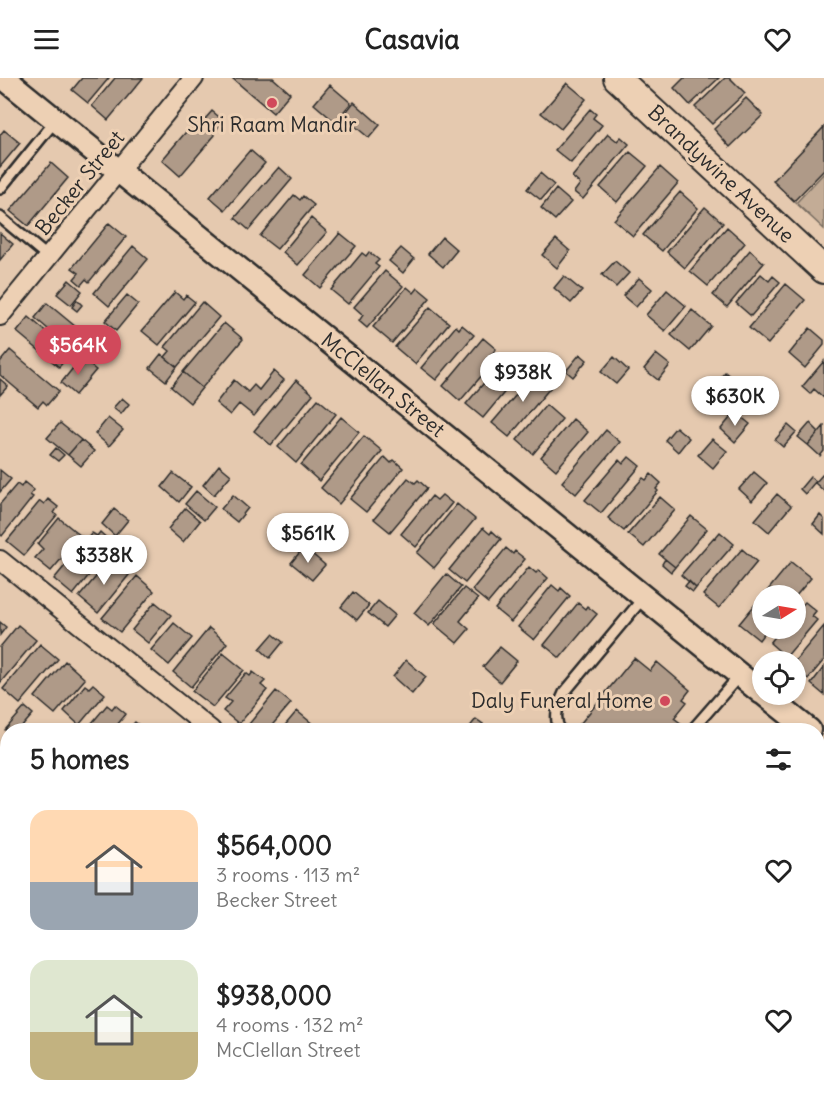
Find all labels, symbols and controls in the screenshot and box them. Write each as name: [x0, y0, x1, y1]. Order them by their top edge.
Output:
text: Casavia: [364, 22, 460, 56]
icon: menu: [30, 23, 63, 56]
icon: heart: [761, 23, 794, 56]
marker: Shri Raam Mandir: [265, 96, 279, 110]
street label: Brandywine Avenue: [642, 99, 800, 249]
place label: Shri Raam Mandir: [187, 111, 357, 138]
street label: Becker Street: [29, 125, 130, 241]
pin: $564K: [36, 325, 120, 376]
street label: McClellan Street: [316, 326, 451, 443]
text: $564K: [49, 332, 107, 357]
pin: $938K: [481, 352, 565, 403]
text: $938K: [494, 359, 552, 384]
pin: $630K: [693, 376, 777, 427]
text: $630K: [705, 383, 765, 408]
pin: $561K: [266, 513, 350, 564]
text: $561K: [281, 520, 335, 545]
pin: $338K: [62, 535, 146, 586]
text: $338K: [75, 542, 133, 567]
north arrow: [752, 585, 806, 639]
map controls: [752, 585, 806, 705]
button: locate: [752, 651, 806, 705]
place label: Daly Funeral Home: [471, 687, 653, 714]
marker: Daly Funeral Home: [658, 694, 672, 708]
text: 5 homes: [30, 743, 129, 776]
icon: filters: [762, 743, 795, 776]
text: $564,000: [216, 829, 332, 862]
icon: home: [78, 834, 150, 906]
icon: heart: [762, 854, 795, 887]
text: 3 rooms · 113 m²: [216, 862, 360, 887]
text: Becker Street: [216, 887, 337, 912]
text: $938,000: [216, 979, 332, 1012]
icon: home: [78, 984, 150, 1056]
icon: heart: [762, 1004, 795, 1037]
text: 4 rooms · 132 m²: [216, 1012, 363, 1037]
text: McClellan Street: [216, 1037, 361, 1062]

